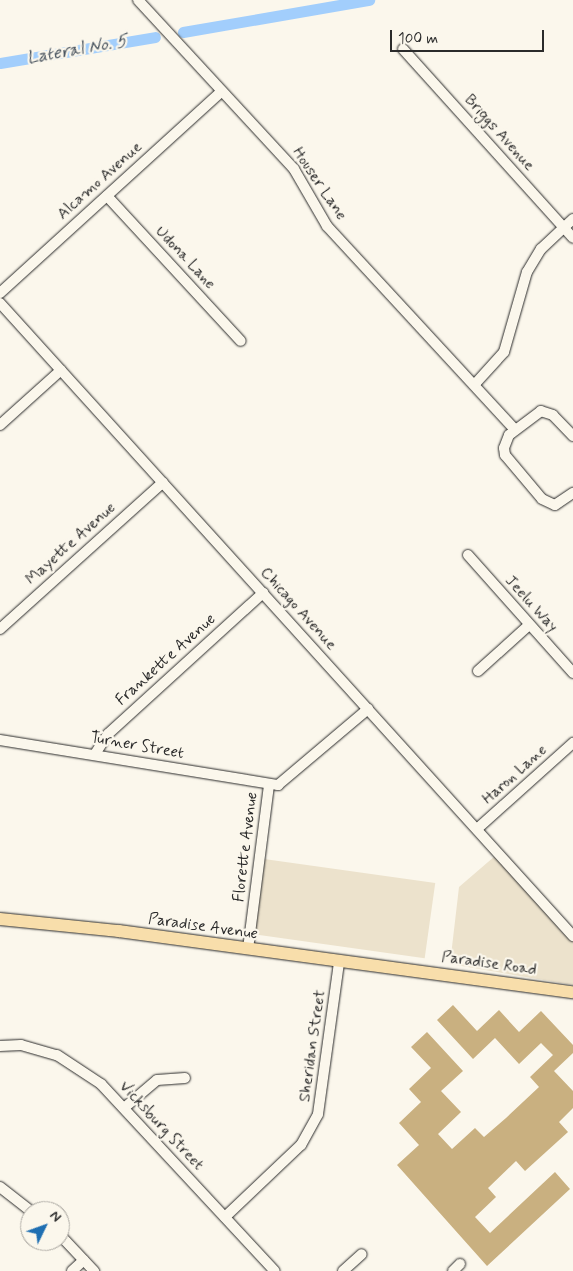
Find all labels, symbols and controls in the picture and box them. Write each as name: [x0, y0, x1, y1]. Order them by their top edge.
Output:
scale bar: [393, 20, 547, 52]
text: 100 m: [398, 29, 438, 49]
water label: Lateral No. 5: [25, 31, 129, 69]
street label: Briggs Avenue: [459, 90, 539, 176]
street label: Alcamo Avenue: [54, 138, 146, 224]
street label: Houser Lane: [288, 144, 350, 224]
street label: Udona Lane: [150, 222, 220, 294]
street label: Mayette Avenue: [21, 498, 121, 590]
street label: Chicago Avenue: [256, 564, 340, 654]
street label: Jeelu Way: [500, 571, 562, 637]
street label: Frankette Avenue: [111, 609, 221, 711]
street label: Turner Street: [87, 728, 187, 764]
street label: Haron Lane: [480, 742, 550, 808]
street label: Florette Avenue: [230, 790, 262, 904]
street label: Paradise Avenue: [146, 910, 260, 944]
street label: Paradise Road: [441, 948, 537, 980]
street label: Sheridan Street: [296, 989, 330, 1103]
street label: Vicksburg Street: [114, 1076, 208, 1176]
north arrow: [20, 1201, 70, 1251]
text: N: [46, 1207, 65, 1226]

